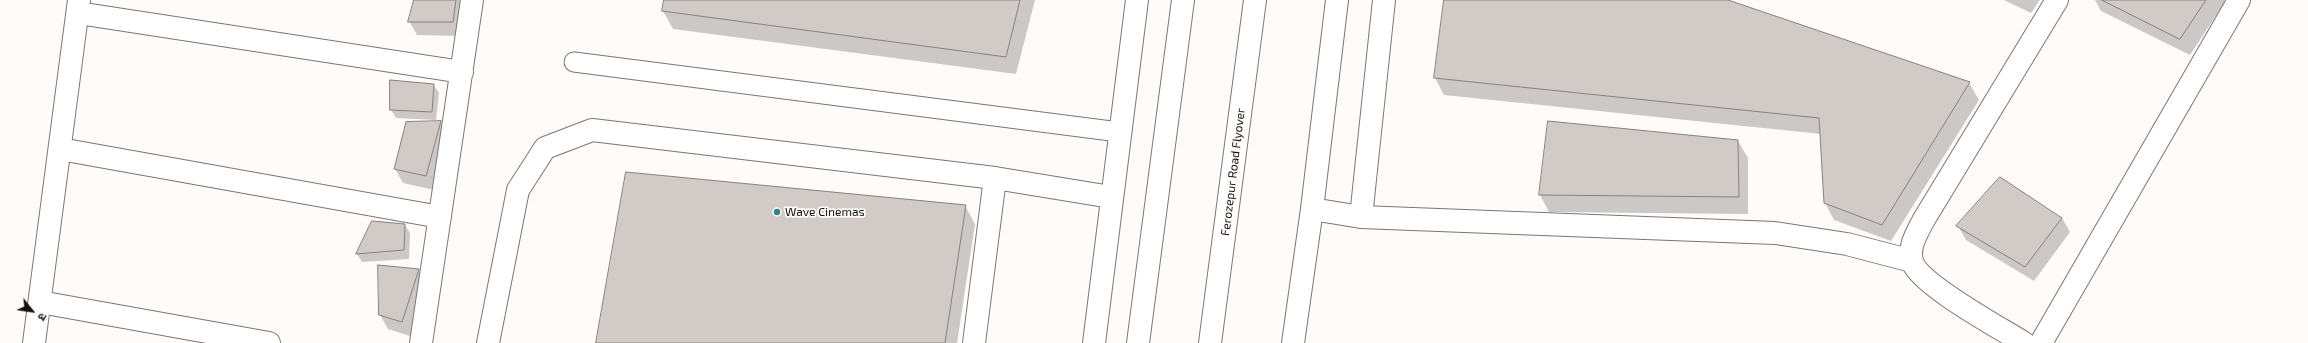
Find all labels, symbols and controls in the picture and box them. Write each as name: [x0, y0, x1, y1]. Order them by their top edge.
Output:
street label: Ferozepur Road Flyover: [1218, 107, 1248, 237]
place label: Wave Cinemas: [785, 205, 865, 219]
marker: Wave Cinemas: [772, 207, 782, 217]
north arrow: [12, 291, 52, 331]
text: उ: [36, 311, 50, 323]

